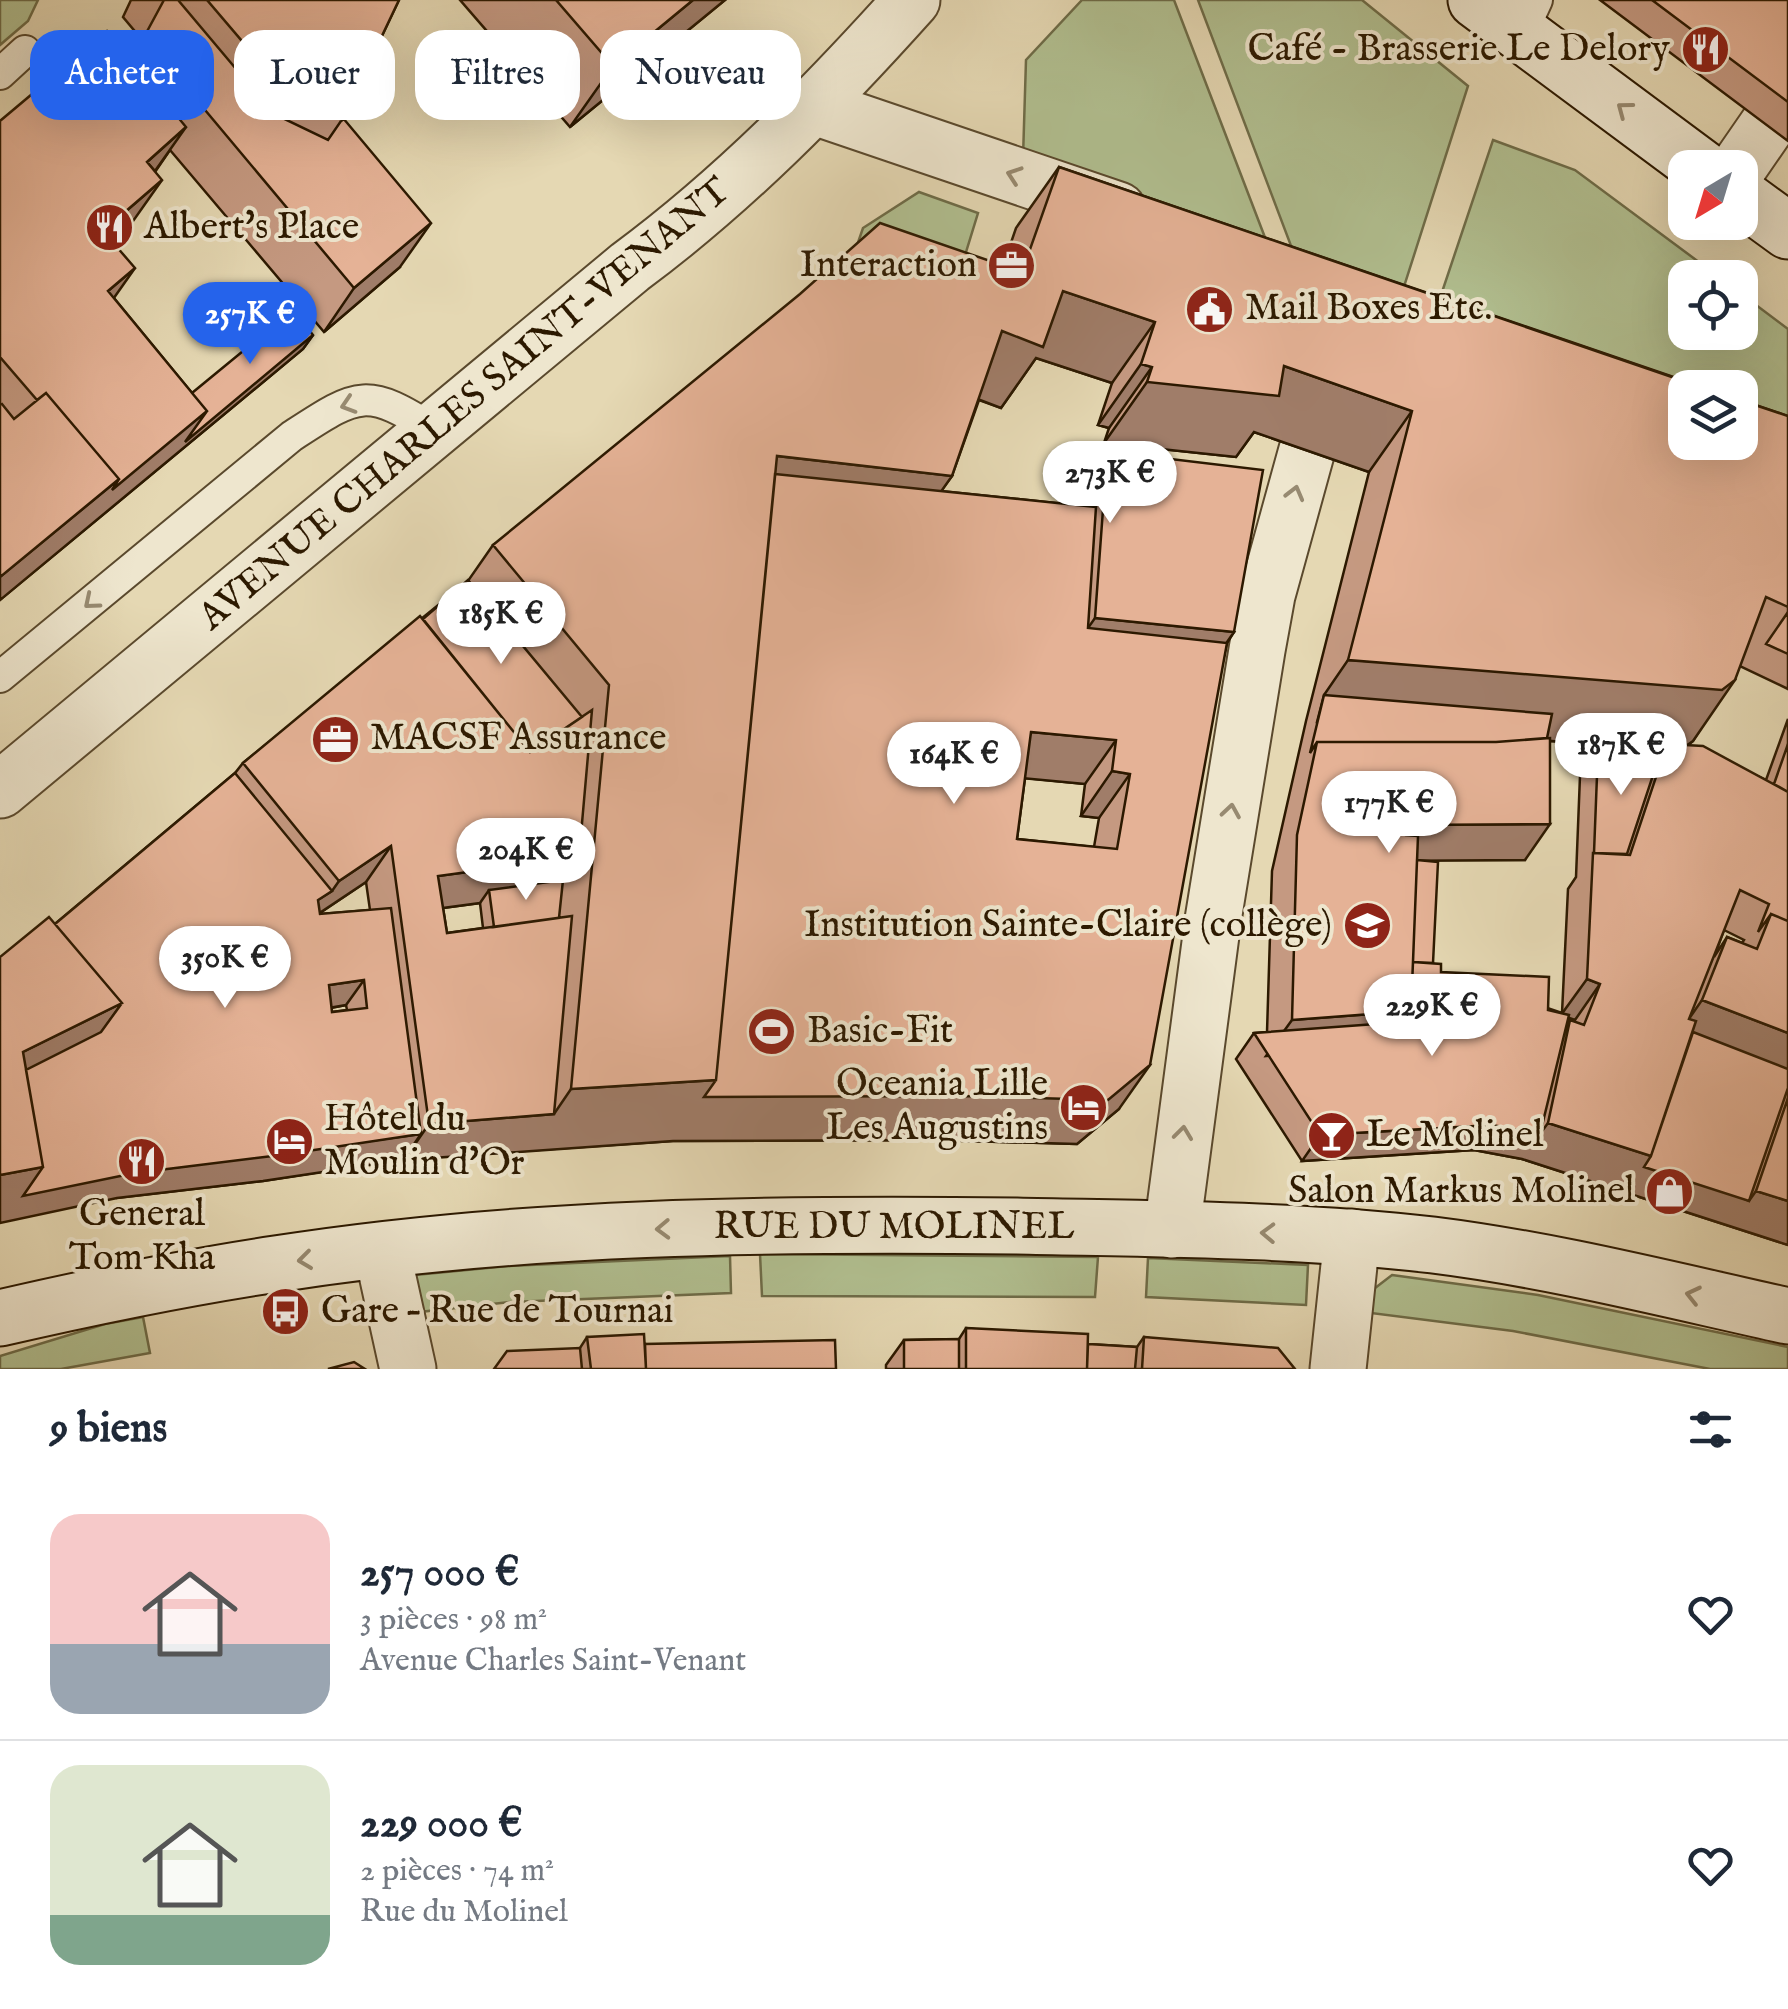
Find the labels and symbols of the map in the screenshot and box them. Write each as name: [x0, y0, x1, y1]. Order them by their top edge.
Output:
restaurant icon: Café - Brasserie Le Delory: [1679, 24, 1731, 76]
place label: Café - Brasserie Le Delory: [1247, 26, 1670, 74]
one-way arrow: [1617, 104, 1635, 121]
north arrow: [1668, 150, 1758, 240]
one-way arrow: [1007, 167, 1024, 187]
street label: AVENUE CHARLES SAINT-VENANT: [189, 168, 741, 642]
restaurant icon: Albert's Place: [83, 202, 135, 254]
place label: Albert's Place: [143, 204, 359, 252]
office icon: Interaction: [986, 240, 1038, 292]
place label: Interaction: [800, 242, 977, 290]
pin: 257K €: [169, 282, 331, 367]
public building icon: Mail Boxes Etc.: [1184, 283, 1236, 335]
place label: Mail Boxes Etc.: [1245, 285, 1492, 333]
one-way arrow: [340, 393, 357, 414]
pin: 273K €: [1029, 441, 1191, 526]
one-way arrow: [1283, 485, 1304, 502]
pin: 185K €: [420, 582, 582, 667]
one-way arrow: [84, 590, 102, 608]
office icon: MACSF Assurance: [309, 713, 361, 765]
pin: 187K €: [1540, 713, 1702, 798]
place label: MACSF Assurance: [370, 715, 666, 763]
pin: 164K €: [873, 722, 1035, 807]
pin: 177K €: [1308, 771, 1470, 856]
one-way arrow: [1219, 803, 1240, 820]
pin: 204K €: [445, 818, 607, 903]
school or university icon: Institution Sainte-Claire (collège): [1341, 900, 1393, 952]
place label: Institution Sainte-Claire (collège): [804, 902, 1332, 950]
pin: 350K €: [144, 926, 306, 1011]
pin: 229K €: [1351, 974, 1513, 1059]
sports icon: Basic-Fit: [746, 1006, 798, 1058]
place label: Basic-Fit: [807, 1008, 953, 1056]
place label: Oceania Lille Les Augustins: [826, 1061, 1048, 1153]
hotel icon: Oceania Lille Les Augustins: [1057, 1081, 1109, 1133]
place label: Hôtel du Moulin d'Or: [324, 1096, 525, 1188]
bar icon: Le Molinel: [1305, 1110, 1357, 1162]
place label: Le Molinel: [1366, 1112, 1544, 1160]
hotel icon: Hôtel du Moulin d'Or: [263, 1116, 315, 1168]
one-way arrow: [1172, 1125, 1193, 1141]
restaurant icon: General Tom Kha: [116, 1135, 168, 1187]
shop icon: Salon Markus Molinel: [1644, 1166, 1696, 1218]
place label: Salon Markus Molinel: [1288, 1168, 1636, 1216]
place label: General Tom Kha: [69, 1191, 216, 1283]
street label: RUE DU MOLINEL: [714, 1204, 1074, 1252]
one-way arrow: [655, 1219, 671, 1240]
one-way arrow: [1260, 1222, 1276, 1243]
one-way arrow: [296, 1249, 313, 1270]
bus stop icon: Gare – Rue de Tournai: [260, 1286, 312, 1338]
one-way arrow: [1685, 1286, 1702, 1307]
place label: Gare – Rue de Tournai: [321, 1288, 674, 1336]

